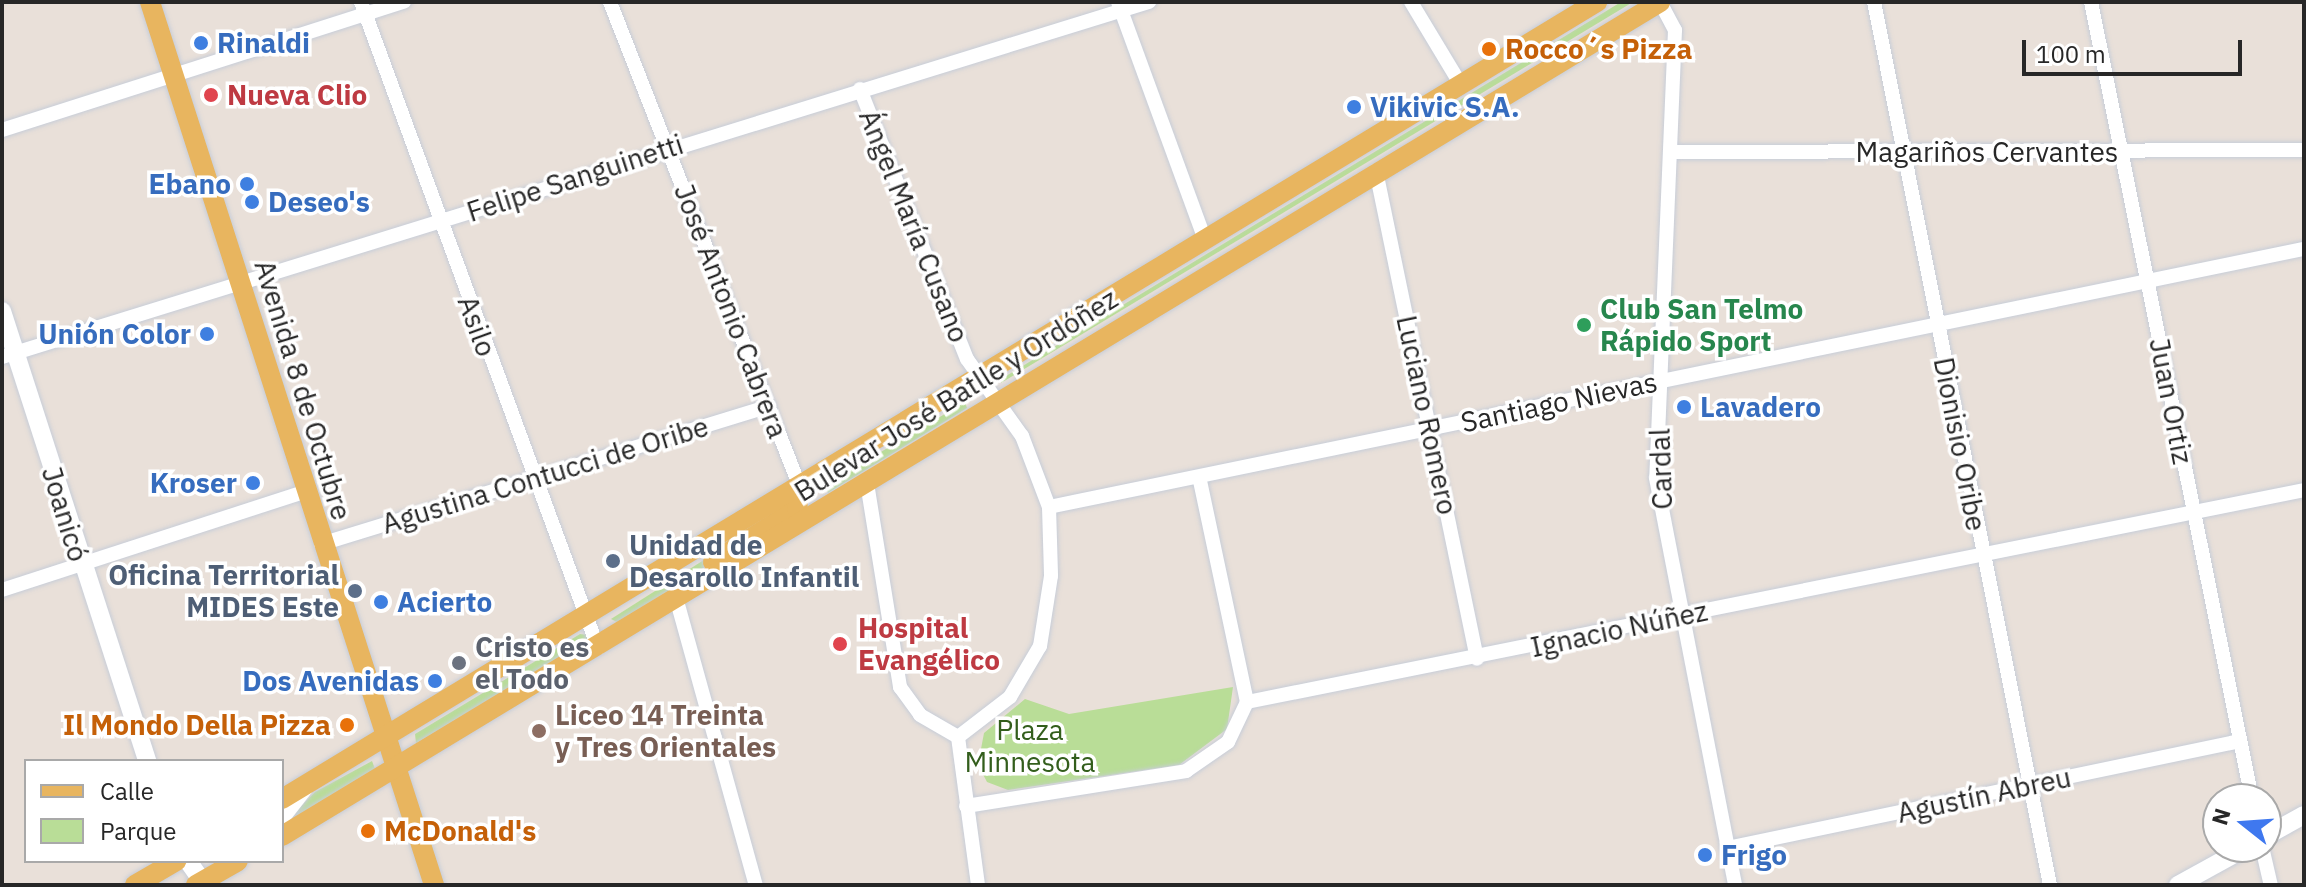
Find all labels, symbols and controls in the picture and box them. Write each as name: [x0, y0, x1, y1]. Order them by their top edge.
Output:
scale bar: [2026, 24, 2246, 74]
place label: Rinaldi: [217, 26, 310, 60]
place label: Rocco´s Pizza: [1505, 32, 1693, 66]
marker: Rinaldi: [192, 34, 210, 52]
text: 100 m: [2036, 38, 2106, 70]
marker: Rocco´s Pizza: [1480, 40, 1498, 58]
place label: Nueva Clio: [227, 78, 367, 112]
marker: Nueva Clio: [202, 86, 220, 104]
place label: Vikivic S.A.: [1370, 90, 1520, 124]
marker: Vikivic S.A.: [1345, 98, 1363, 116]
street label: Ángel María Cusano: [852, 105, 976, 347]
street label: Felipe Sanguinetti: [463, 127, 687, 229]
street label: Magariños Cervantes: [1856, 135, 2118, 169]
place label: Ebano: [149, 167, 231, 201]
marker: Ebano: [238, 175, 256, 193]
street label: José Antonio Cabrera: [667, 179, 795, 443]
place label: Deseo's: [268, 185, 370, 219]
marker: Deseo's: [243, 193, 261, 211]
street label: Avenida 8 de Octubre: [247, 256, 359, 524]
street label: Bulevar José Batlle y Ordóñez: [788, 282, 1124, 508]
street label: Asilo: [451, 291, 503, 361]
place label: Club San Telmo Rápido Sport: [1600, 292, 1803, 358]
street label: Luciano Romero: [1389, 312, 1465, 518]
marker: Club San Telmo Rápido Sport: [1575, 316, 1593, 334]
place label: Unión Color: [38, 317, 191, 351]
marker: Unión Color: [198, 325, 216, 343]
street label: Juan Ortiz: [2142, 335, 2200, 467]
street label: Dionisio Oribe: [1927, 354, 1993, 534]
street label: Santiago Nievas: [1458, 365, 1660, 439]
place label: Lavadero: [1700, 390, 1821, 424]
marker: Lavadero: [1675, 398, 1693, 416]
street label: Agustina Contucci de Oribe: [378, 409, 712, 541]
street label: Cardal: [1643, 428, 1679, 510]
street label: Joanicó: [35, 463, 95, 565]
place label: Kroser: [150, 466, 237, 500]
marker: Kroser: [244, 474, 262, 492]
place label: Unidad de Desarollo Infantil: [629, 528, 859, 594]
marker: Unidad de Desarollo Infantil: [604, 552, 622, 570]
place label: Oficina Territorial MIDES Este: [108, 558, 339, 624]
marker: Oficina Territorial MIDES Este: [346, 582, 364, 600]
place label: Acierto: [397, 585, 492, 619]
marker: Acierto: [372, 593, 390, 611]
street label: Ignacio Núñez: [1527, 594, 1711, 664]
place label: Hospital Evangélico: [858, 611, 1000, 677]
place label: Cristo es el Todo: [475, 630, 589, 696]
marker: Hospital Evangélico: [829, 633, 851, 655]
marker: Cristo es el Todo: [450, 654, 468, 672]
place label: Dos Avenidas: [242, 664, 419, 698]
marker: Dos Avenidas: [426, 672, 444, 690]
place label: Liceo 14 Treinta y Tres Orientales: [555, 698, 776, 764]
place label: Il Mondo Della Pizza: [63, 708, 331, 742]
park label: Plaza Minnesota: [964, 713, 1096, 779]
marker: Il Mondo Della Pizza: [338, 716, 356, 734]
marker: Liceo 14 Treinta y Tres Orientales: [530, 722, 548, 740]
legend: [24, 759, 284, 863]
street label: Agustín Abreu: [1894, 760, 2074, 830]
text: Calle: [100, 775, 154, 807]
north arrow: [2202, 783, 2282, 863]
text: N: [2204, 805, 2237, 828]
place label: McDonald's: [384, 814, 536, 848]
text: Parque: [100, 815, 177, 847]
marker: McDonald's: [359, 822, 377, 840]
place label: Frigo: [1721, 838, 1787, 872]
marker: Frigo: [1696, 846, 1714, 864]

